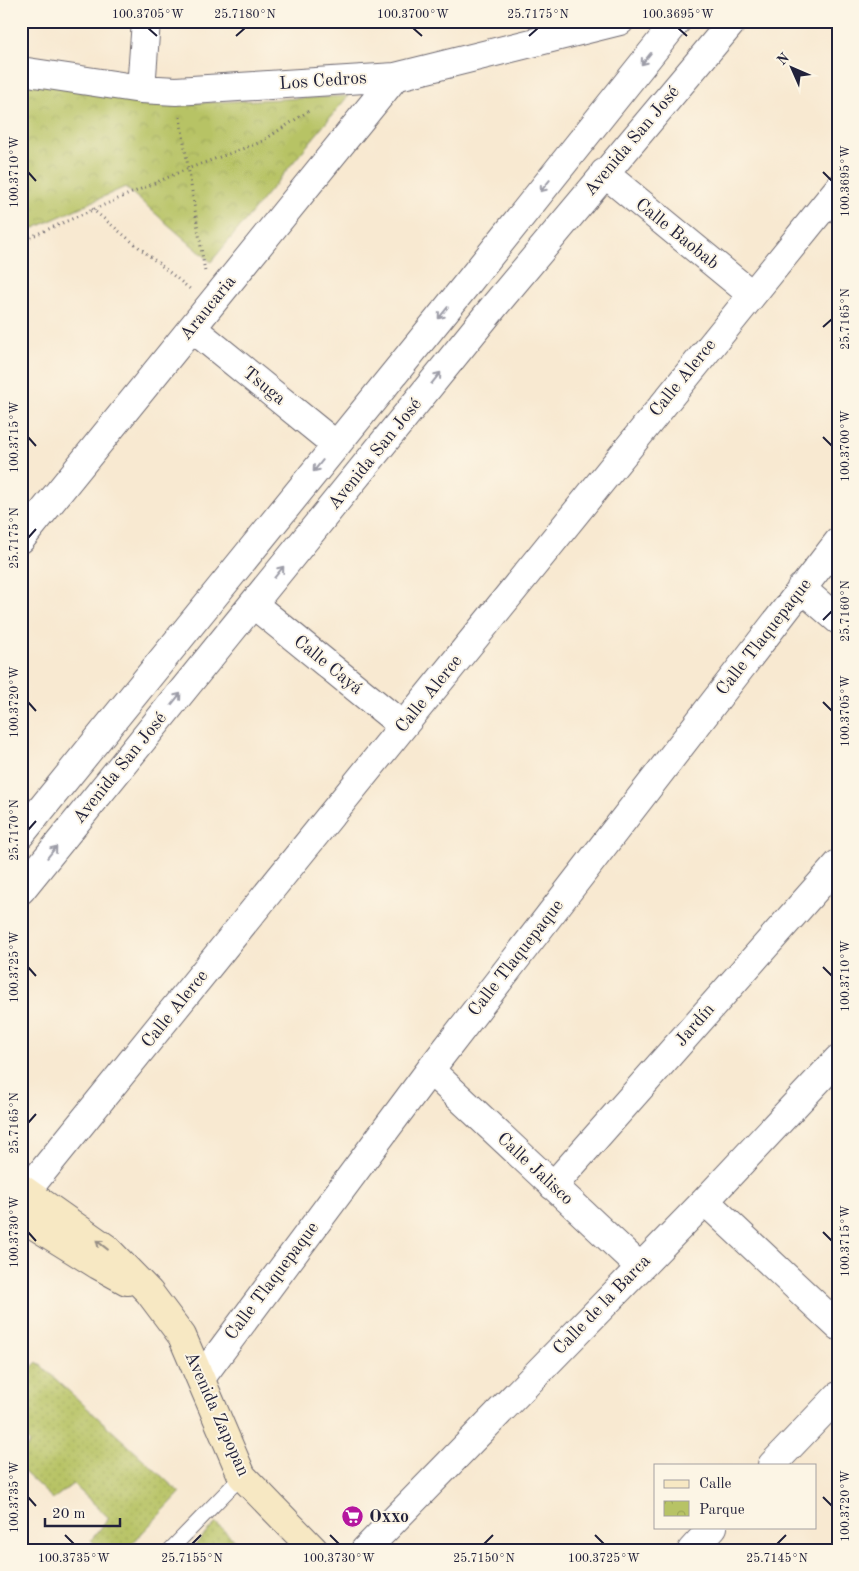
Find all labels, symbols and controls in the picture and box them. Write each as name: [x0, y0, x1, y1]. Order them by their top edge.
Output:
text: 100.3705°W: [112, 8, 184, 21]
text: 25.7180°N: [214, 8, 276, 21]
text: 25.7175°N: [507, 8, 569, 21]
text: 100.3695°W: [642, 8, 714, 21]
text: 100.3700°W: [377, 9, 449, 21]
north arrow: [766, 42, 816, 92]
text: N: [775, 51, 792, 68]
one-way arrow: [641, 53, 652, 66]
street label: Los Cedros: [279, 69, 368, 93]
street label: Avenida San José: [581, 83, 683, 199]
text: 100.3710°W: [9, 136, 21, 208]
text: 100.3695°W: [839, 145, 852, 217]
one-way arrow: [539, 180, 550, 193]
street label: Calle Baobab: [632, 195, 722, 273]
street label: Araucaria: [177, 272, 239, 344]
text: 25.7165°N: [839, 288, 852, 350]
one-way arrow: [438, 306, 449, 319]
street label: Calle Alerce: [646, 336, 720, 420]
street label: Tsuga: [239, 364, 289, 408]
one-way arrow: [431, 372, 442, 385]
street label: Avenida San José: [325, 395, 425, 513]
text: 100.3715°W: [8, 401, 21, 473]
text: 100.3700°W: [840, 410, 852, 482]
one-way arrow: [313, 459, 324, 472]
text: 25.7175°N: [8, 507, 21, 569]
one-way arrow: [273, 566, 284, 579]
street label: Calle Tlaquepaque: [713, 575, 815, 699]
text: 25.7160°N: [839, 580, 852, 642]
street label: Calle Cayá: [290, 632, 366, 698]
street label: Calle Alerce: [392, 652, 466, 736]
text: 100.3720°W: [9, 666, 21, 738]
text: 100.3705°W: [839, 675, 852, 747]
one-way arrow: [171, 692, 182, 705]
street label: Avenida San José: [70, 709, 170, 827]
text: 25.7170°N: [8, 799, 21, 861]
one-way arrow: [46, 846, 57, 859]
street label: Calle Tlaquepaque: [465, 896, 567, 1020]
text: 100.3725°W: [8, 931, 21, 1003]
text: 100.3710°W: [840, 940, 852, 1012]
street label: Calle Alerce: [138, 967, 212, 1051]
street label: Jardín: [672, 1000, 718, 1050]
text: 25.7165°N: [8, 1092, 21, 1154]
street label: Calle Jalisco: [493, 1129, 577, 1209]
text: 100.3730°W: [9, 1196, 21, 1268]
text: 100.3715°W: [839, 1205, 852, 1277]
street label: Calle Tlaquepaque: [222, 1219, 322, 1343]
one-way arrow: [96, 1240, 109, 1251]
street label: Calle de la Barca: [550, 1252, 654, 1358]
street label: Avenida Zapopan: [181, 1349, 253, 1479]
text: 100.3735°W: [8, 1461, 21, 1533]
legend: [654, 1464, 816, 1528]
text: 100.3720°W: [840, 1470, 852, 1542]
text: Calle: [699, 1477, 732, 1492]
scale bar: [45, 1496, 120, 1528]
text: Parque: [699, 1503, 745, 1518]
supermarket icon: Oxxo: [341, 1505, 365, 1529]
text: 20 m: [52, 1507, 86, 1522]
place label: Oxxo: [369, 1508, 409, 1526]
text: 100.3735°W: [38, 1552, 110, 1565]
text: 25.7155°N: [161, 1552, 223, 1565]
text: 25.7150°N: [453, 1552, 515, 1565]
text: 100.3725°W: [568, 1552, 640, 1565]
text: 25.7145°N: [746, 1552, 808, 1565]
text: 100.3730°W: [303, 1553, 375, 1565]

